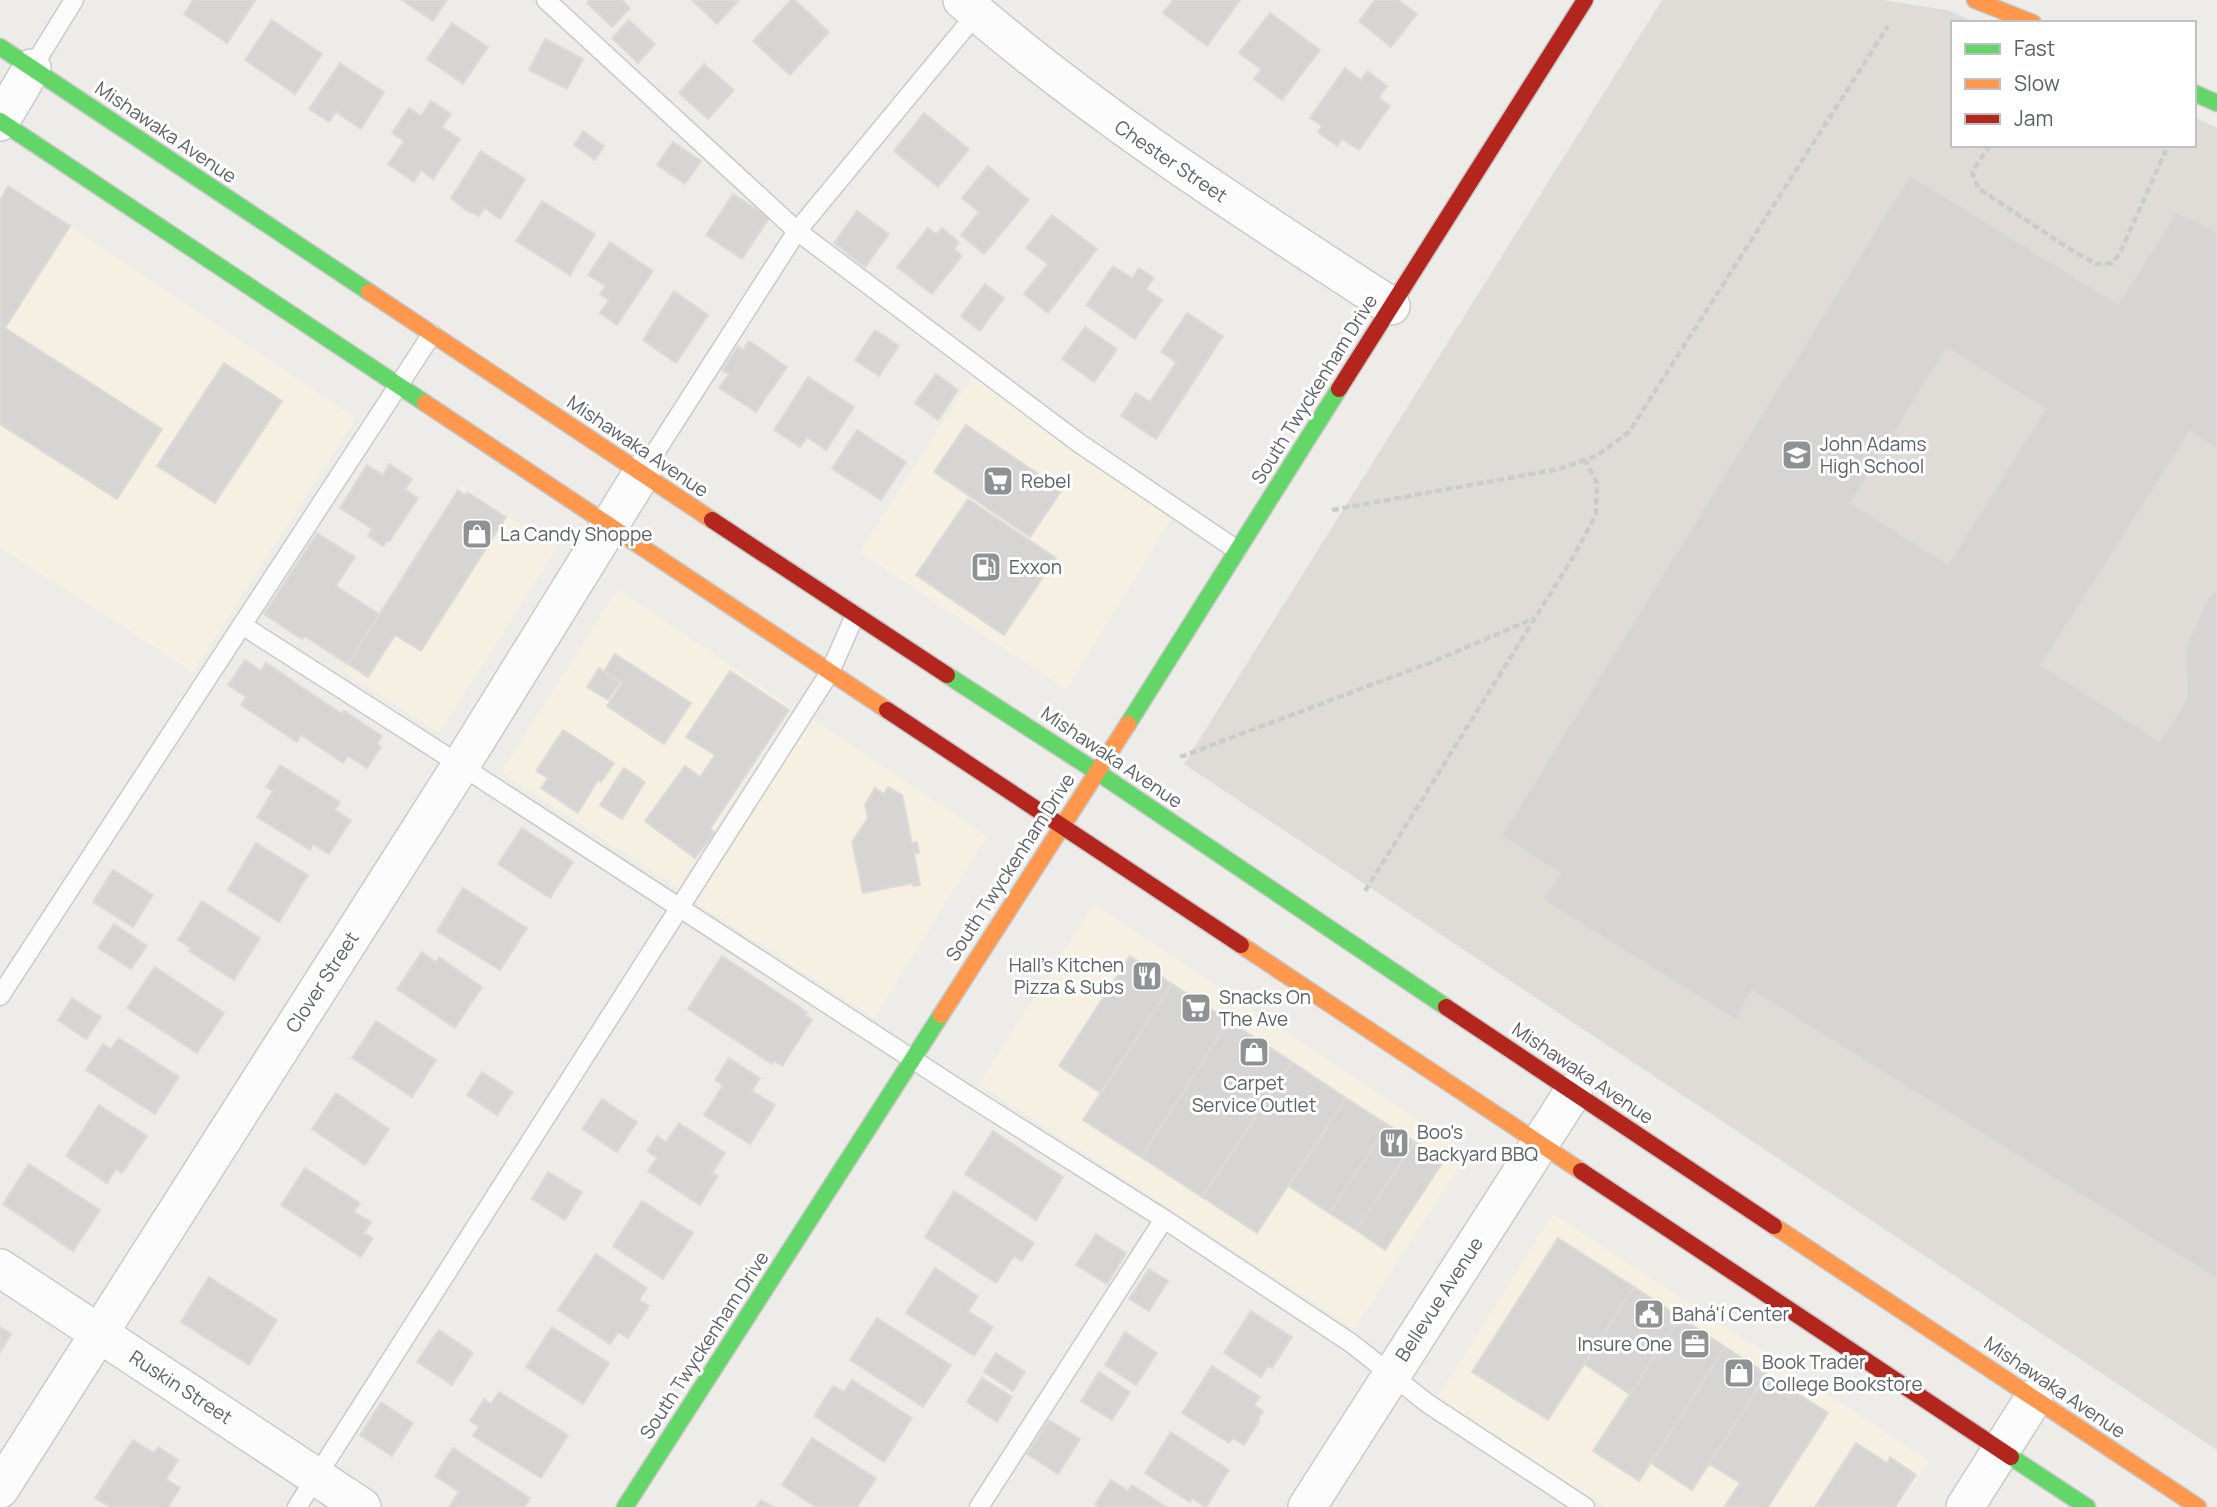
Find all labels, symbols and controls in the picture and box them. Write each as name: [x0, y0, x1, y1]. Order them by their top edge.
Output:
legend: [1951, 21, 2196, 147]
text: Fast: [2014, 34, 2055, 62]
text: Slow: [2014, 69, 2060, 97]
street label: Mishawaka Avenue: [90, 75, 242, 189]
text: Jam: [2014, 104, 2053, 132]
street label: Chester Street: [1110, 114, 1232, 208]
street label: South Twyckenham Drive: [1245, 289, 1383, 489]
street label: Mishawaka Avenue: [562, 389, 714, 503]
place label: John Adams High School: [1820, 431, 1926, 479]
school or university icon: John Adams High School: [1780, 438, 1814, 472]
supermarket icon: Rebel: [981, 464, 1015, 498]
place label: Rebel: [1021, 468, 1071, 494]
shop icon: La Candy Shoppe: [460, 517, 494, 551]
place label: La Candy Shoppe: [500, 521, 652, 547]
fuel station icon: Exxon: [969, 550, 1003, 584]
place label: Exxon: [1009, 554, 1062, 580]
street label: Mishawaka Avenue: [1036, 700, 1188, 814]
street label: South Twyckenham Drive: [939, 768, 1081, 966]
street label: Clover Street: [280, 926, 364, 1038]
place label: Hall's Kitchen Pizza & Subs: [1009, 952, 1124, 1000]
restaurant icon: Hall's Kitchen Pizza & Subs: [1130, 959, 1164, 993]
place label: Snacks On The Ave: [1219, 984, 1311, 1032]
supermarket icon: Snacks On The Ave: [1179, 991, 1213, 1025]
street label: Mishawaka Avenue: [1507, 1016, 1659, 1130]
shop icon: Carpet Service Outlet: [1237, 1035, 1271, 1069]
place label: Carpet Service Outlet: [1192, 1070, 1316, 1118]
place label: Boo's Backyard BBQ: [1417, 1119, 1538, 1167]
restaurant icon: Boo's Backyard BBQ: [1377, 1126, 1411, 1160]
street label: Bellevue Avenue: [1389, 1232, 1489, 1366]
street label: South Twyckenham Drive: [633, 1246, 775, 1444]
public building icon: Bahá'í Center: [1632, 1297, 1666, 1331]
place label: Bahá'í Center: [1672, 1301, 1790, 1327]
office icon: Insure One: [1678, 1327, 1712, 1361]
street label: Mishawaka Avenue: [1979, 1330, 2131, 1444]
place label: Insure One: [1577, 1331, 1672, 1357]
street label: Ruskin Street: [124, 1344, 238, 1430]
place label: Book Trader College Bookstore: [1762, 1349, 1923, 1397]
shop icon: Book Trader College Bookstore: [1722, 1356, 1756, 1390]

